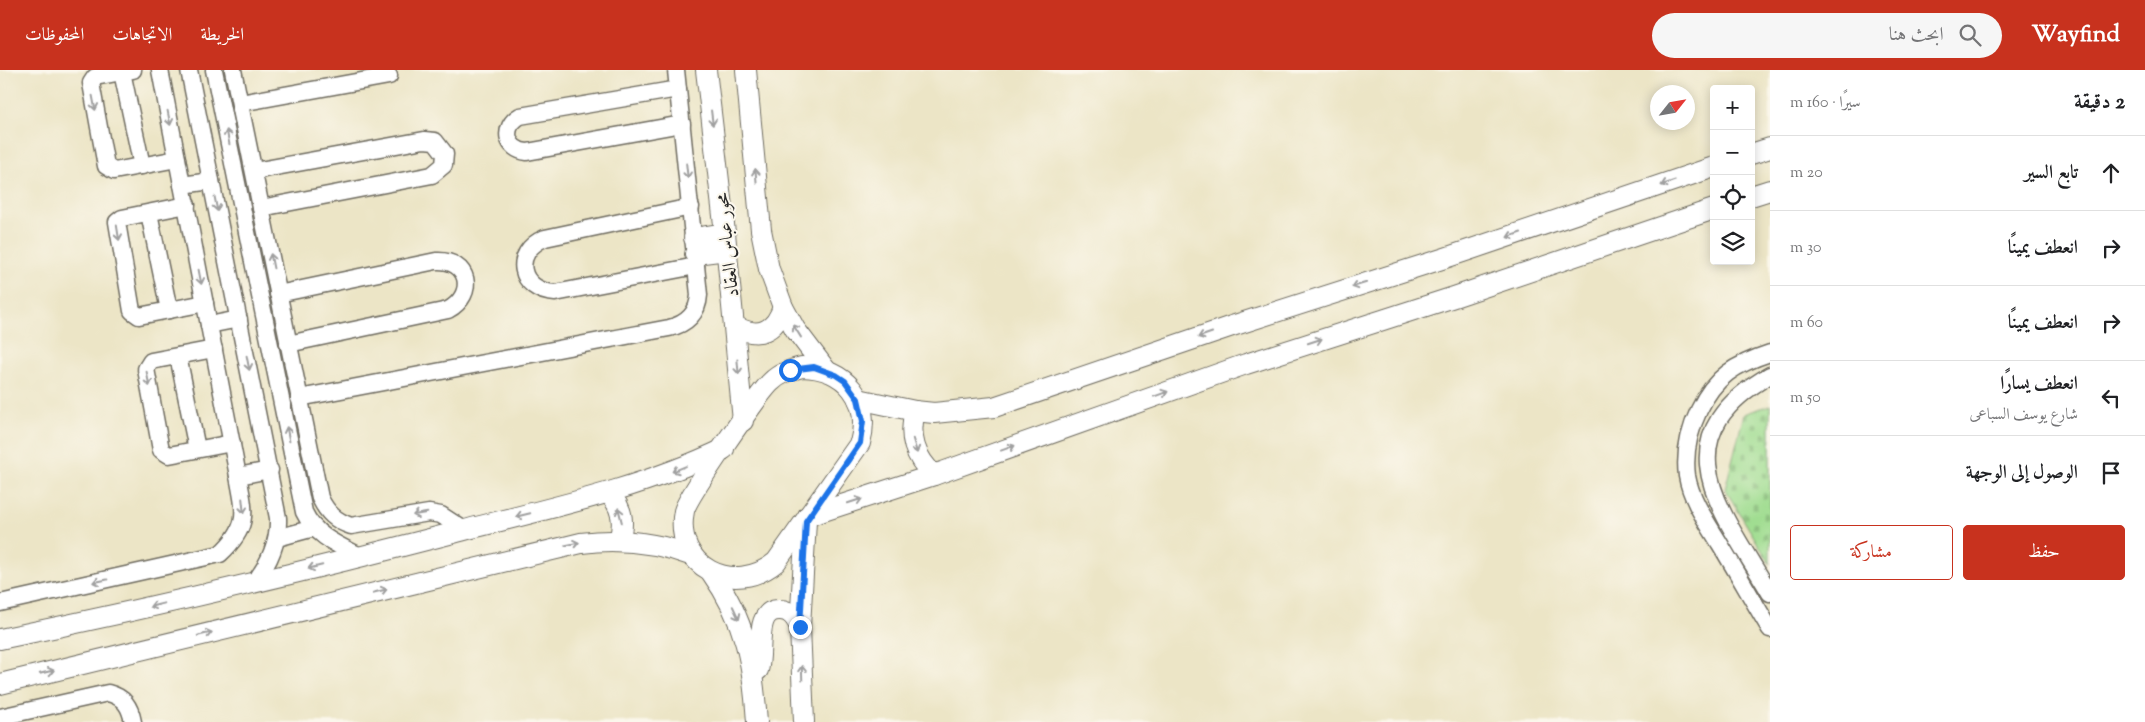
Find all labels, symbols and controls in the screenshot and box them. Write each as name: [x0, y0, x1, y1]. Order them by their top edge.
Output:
search box: [1652, 13, 2002, 58]
text: Wayfind: [2032, 18, 2120, 52]
icon: search: [1956, 21, 1984, 49]
text: ابحث هنا: [1889, 22, 1944, 49]
text: المحفوظات: [25, 23, 84, 49]
text: الاتجاهات: [112, 23, 172, 49]
text: الخريطة: [200, 23, 244, 49]
north arrow: [1650, 85, 1695, 130]
map controls: [1710, 85, 1755, 265]
button: +: [1710, 85, 1755, 130]
text: 2 دقيقة: [2074, 88, 2125, 118]
text: سيرًا · 160 m: [1790, 92, 1861, 115]
one-way arrow: [89, 95, 99, 111]
one-way arrow: [165, 109, 175, 125]
one-way arrow: [707, 110, 717, 126]
one-way arrow: [222, 130, 232, 146]
button: −: [1710, 130, 1755, 175]
icon: ahead: [2097, 159, 2125, 187]
text: تابع السير: [2024, 160, 2078, 187]
one-way arrow: [682, 162, 692, 178]
text: 20 m: [1790, 162, 1823, 185]
one-way arrow: [751, 168, 761, 184]
button: locate: [1710, 175, 1755, 220]
one-way arrow: [1660, 179, 1676, 188]
street label: محور عباس العقاد: [710, 191, 747, 298]
one-way arrow: [211, 195, 221, 211]
button: layers: [1710, 220, 1755, 265]
one-way arrow: [114, 225, 124, 241]
one-way arrow: [1506, 231, 1522, 240]
icon: right: [2097, 234, 2125, 262]
text: انعطف يمينًا: [2008, 235, 2078, 262]
text: 30 m: [1790, 237, 1821, 260]
one-way arrow: [267, 254, 276, 270]
one-way arrow: [196, 269, 206, 285]
one-way arrow: [1352, 281, 1368, 291]
icon: right: [2097, 309, 2125, 337]
text: انعطف يمينًا: [2008, 310, 2078, 337]
text: 60 m: [1790, 312, 1823, 335]
one-way arrow: [791, 324, 802, 338]
one-way arrow: [1197, 331, 1213, 340]
one-way arrow: [1307, 336, 1323, 346]
one-way arrow: [244, 354, 253, 370]
one-way arrow: [734, 359, 743, 375]
route start: [779, 359, 802, 382]
one-way arrow: [143, 370, 153, 386]
text: انعطف يسارًا: [2000, 371, 2078, 398]
icon: left: [2097, 384, 2125, 412]
text: 50 m: [1790, 387, 1821, 410]
one-way arrow: [1153, 389, 1169, 398]
text: شارع يوسف السباعى: [1970, 404, 2078, 427]
one-way arrow: [282, 426, 292, 442]
one-way arrow: [910, 438, 920, 454]
one-way arrow: [1000, 443, 1016, 452]
icon: arrive: [2097, 459, 2125, 487]
text: الوصول إلى الوجهة: [1966, 460, 2078, 487]
one-way arrow: [672, 464, 687, 474]
one-way arrow: [846, 496, 862, 505]
one-way arrow: [238, 498, 248, 514]
one-way arrow: [615, 507, 624, 523]
one-way arrow: [412, 510, 428, 520]
one-way arrow: [516, 510, 532, 520]
button: مشاركة: [1790, 525, 1953, 580]
button: حفظ: [1963, 525, 2125, 580]
one-way arrow: [564, 539, 580, 549]
one-way arrow: [307, 563, 323, 572]
one-way arrow: [92, 577, 108, 587]
one-way arrow: [372, 586, 388, 595]
one-way arrow: [149, 601, 165, 610]
one-way arrow: [732, 605, 741, 620]
route end: [789, 616, 812, 639]
one-way arrow: [197, 629, 213, 638]
one-way arrow: [797, 666, 806, 682]
one-way arrow: [39, 667, 55, 676]

